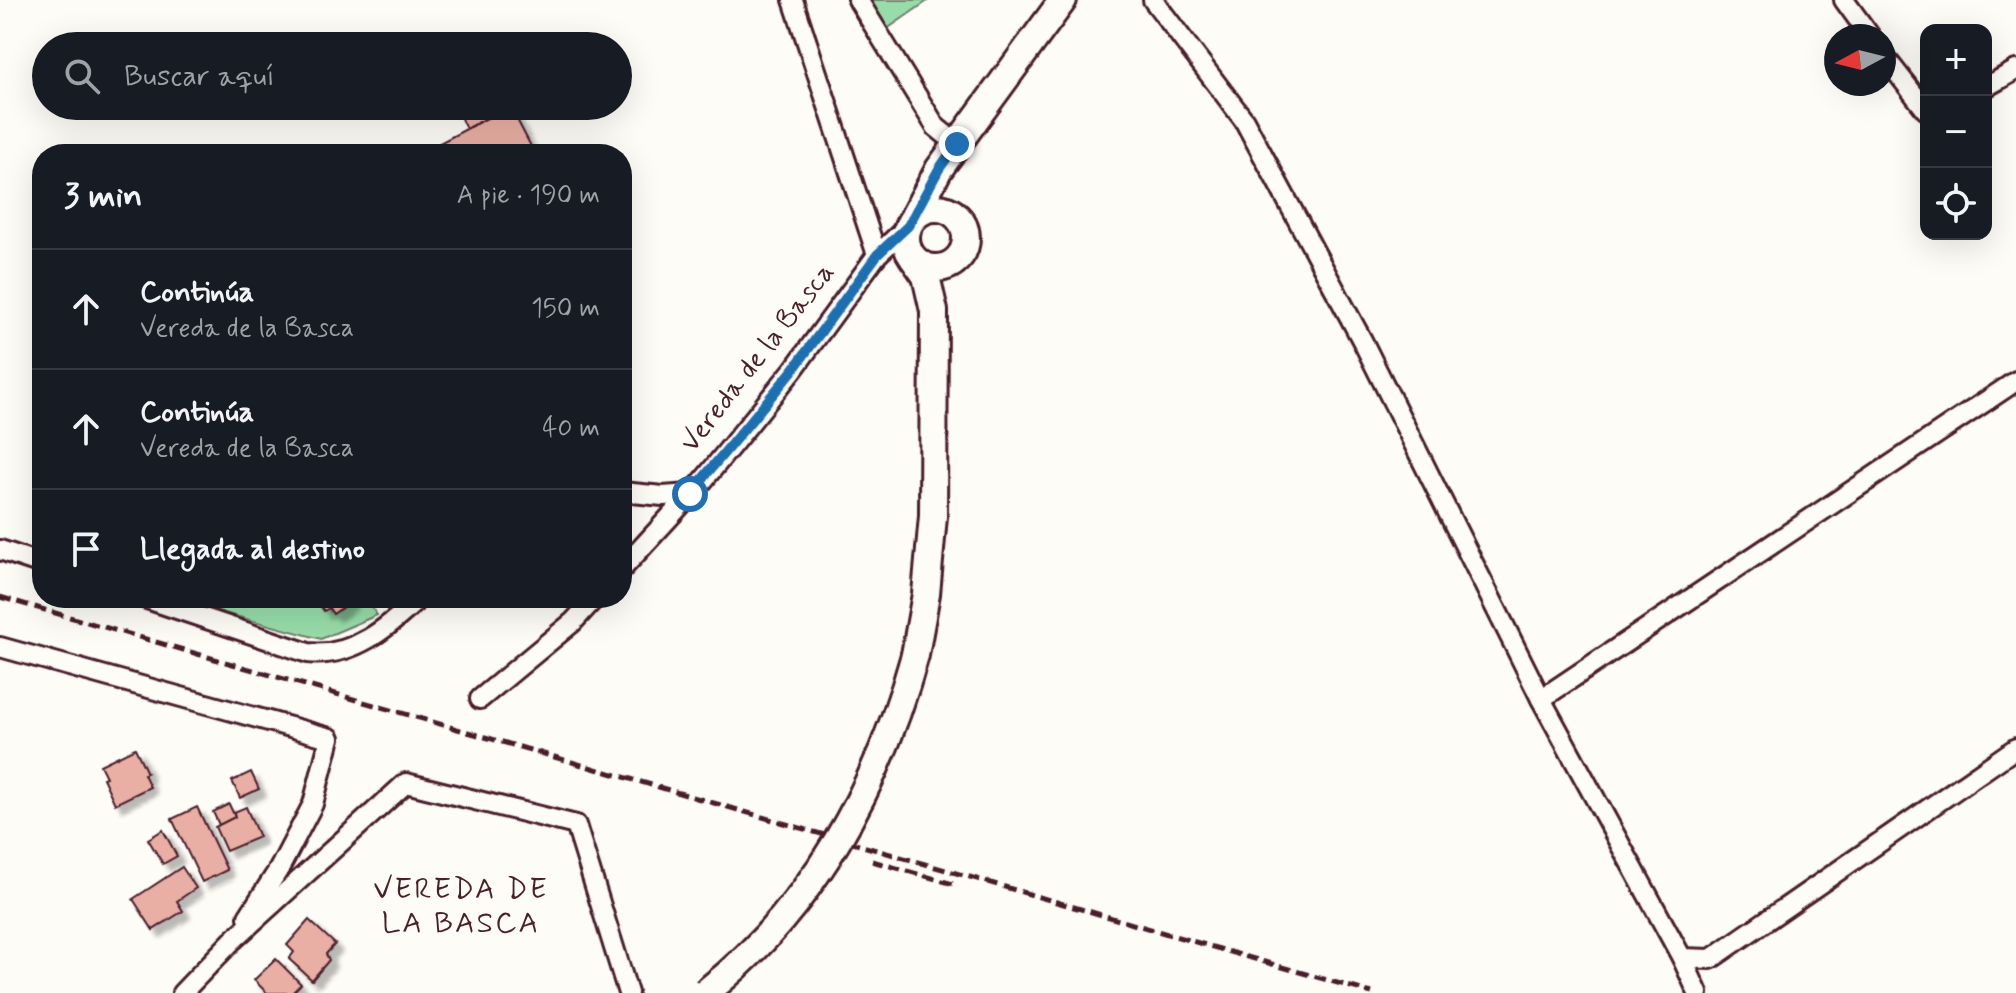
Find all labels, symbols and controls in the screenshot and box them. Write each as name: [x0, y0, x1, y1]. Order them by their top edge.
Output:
north arrow: [1824, 24, 1896, 96]
map controls: [1920, 24, 1992, 240]
button: +: [1920, 24, 1992, 96]
search box: [32, 32, 632, 120]
icon: search: [60, 54, 104, 98]
text: Buscar aquí: [124, 57, 275, 96]
button: −: [1920, 96, 1992, 168]
route end: [939, 126, 975, 162]
button: locate: [1920, 168, 1992, 240]
text: 3 min: [64, 174, 142, 219]
text: A pie · 190 m: [457, 179, 600, 213]
street label: Vereda de la Basca: [672, 256, 844, 460]
text: Continúa: [140, 273, 254, 312]
icon: ahead: [64, 287, 108, 331]
text: 150 m: [531, 292, 600, 326]
text: Vereda de la Basca: [140, 312, 354, 346]
text: Continúa: [140, 393, 254, 432]
icon: ahead: [64, 407, 108, 451]
text: 40 m: [542, 412, 600, 446]
text: Vereda de la Basca: [140, 432, 354, 466]
route start: [672, 476, 708, 512]
icon: arrive: [64, 527, 108, 571]
text: Llegada al destino: [140, 530, 365, 569]
district label: VEREDA DE LA BASCA: [373, 870, 549, 943]

